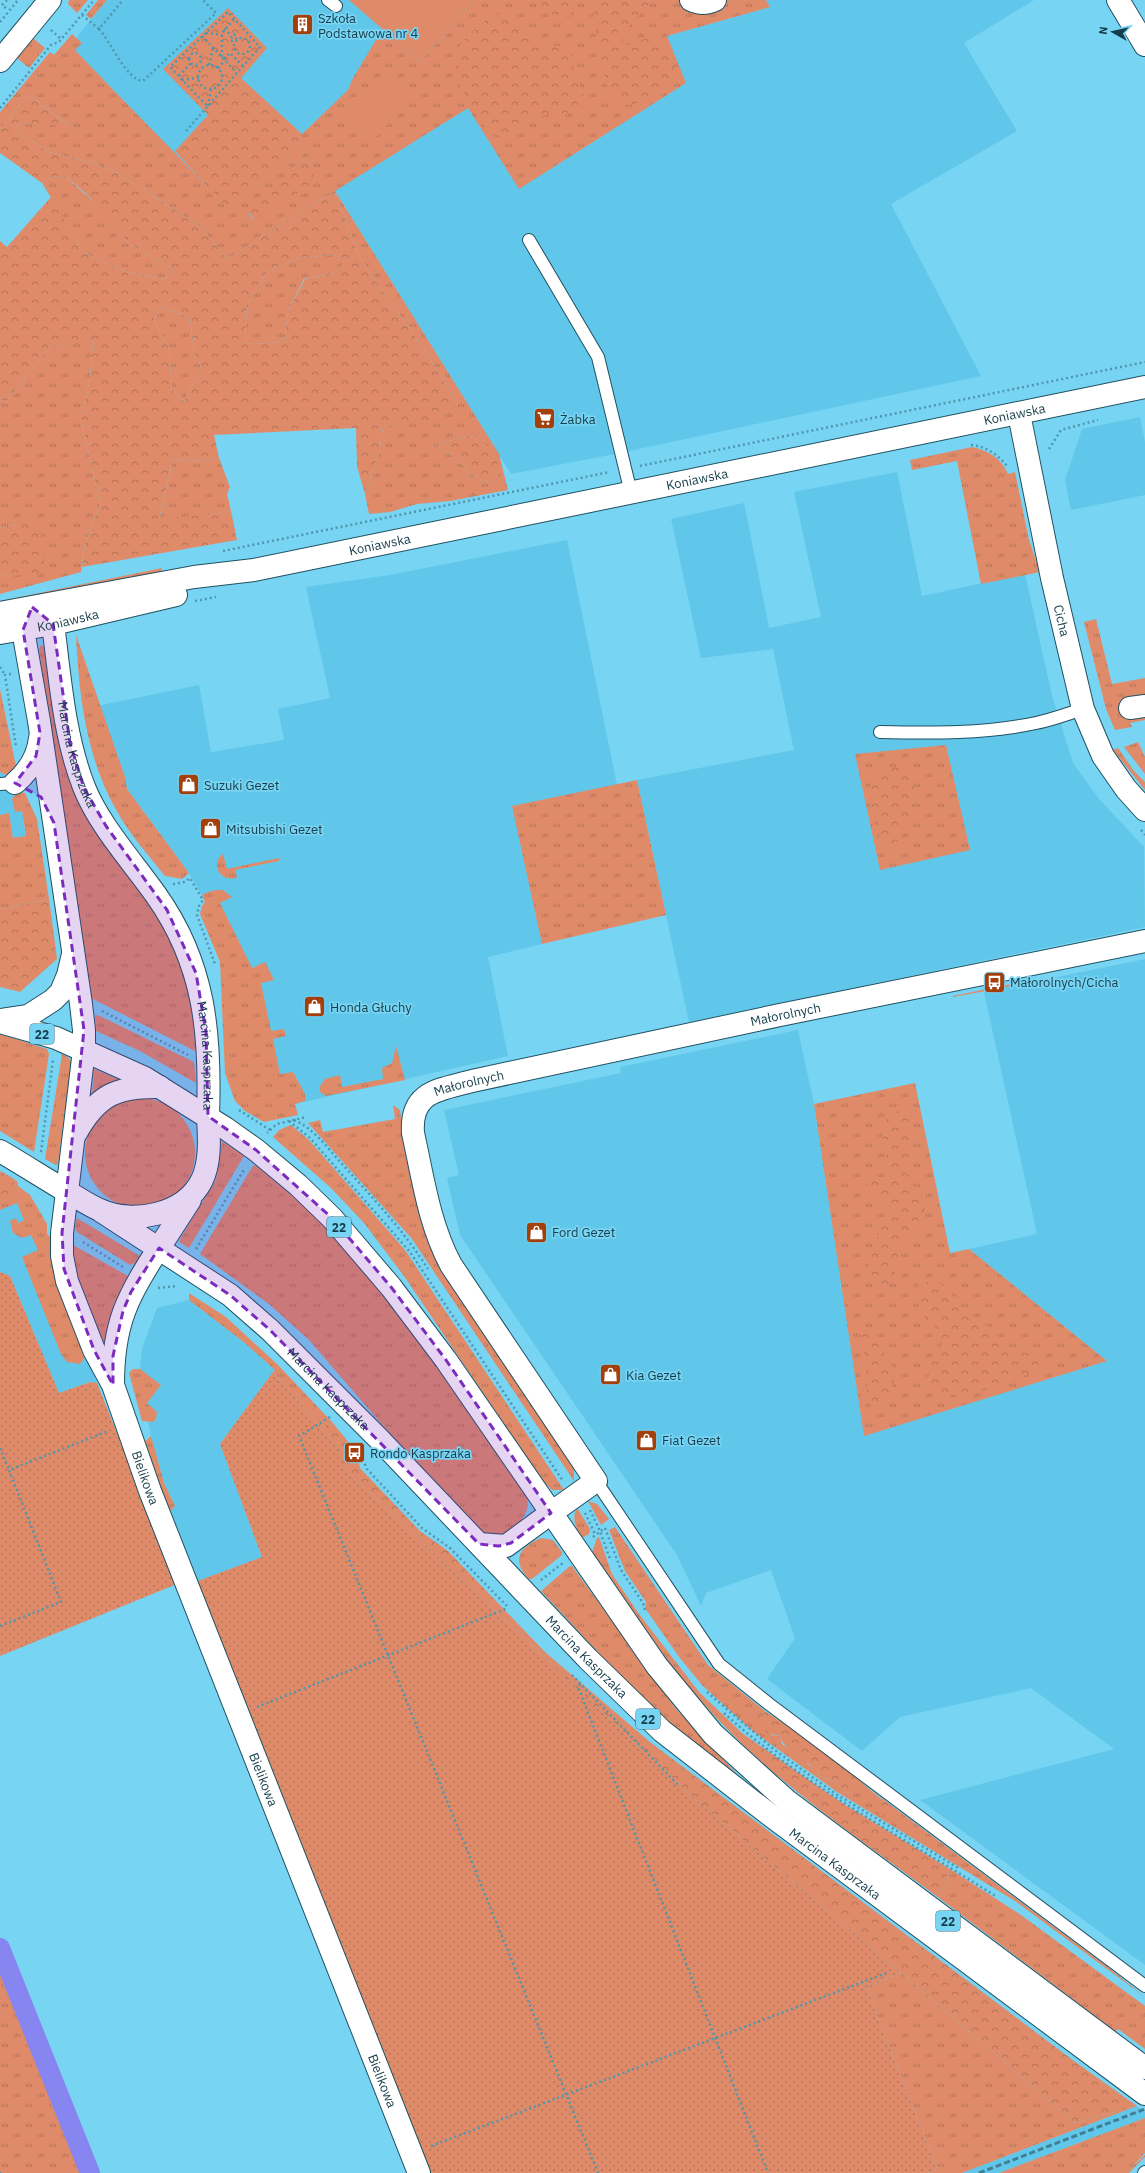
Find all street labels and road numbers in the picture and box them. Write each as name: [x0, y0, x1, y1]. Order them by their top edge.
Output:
street label: Koniawska: [982, 399, 1047, 428]
street label: Koniawska: [665, 464, 730, 494]
street label: Koniawska: [347, 530, 412, 559]
street label: Cicha: [1050, 603, 1074, 638]
street label: Koniawska: [36, 605, 100, 635]
street label: Marcina Kasprzaka: [54, 700, 101, 810]
street label: Małorolnych: [749, 998, 822, 1030]
street label: Marcina Kasprzaka: [193, 1000, 217, 1111]
road number: 22: [30, 1024, 54, 1044]
street label: Małorolnych: [431, 1066, 505, 1100]
road number: 22: [327, 1217, 351, 1237]
street label: Marcina Kasprzaka: [284, 1344, 374, 1434]
street label: Bielikowa: [128, 1448, 163, 1507]
street label: Marcina Kasprzaka: [542, 1611, 631, 1702]
road number: 22: [636, 1709, 660, 1729]
street label: Bielikowa: [245, 1750, 282, 1809]
street label: Marcina Kasprzaka: [786, 1824, 884, 1903]
road number: 22: [936, 1911, 960, 1931]
street label: Bielikowa: [364, 2051, 401, 2110]

